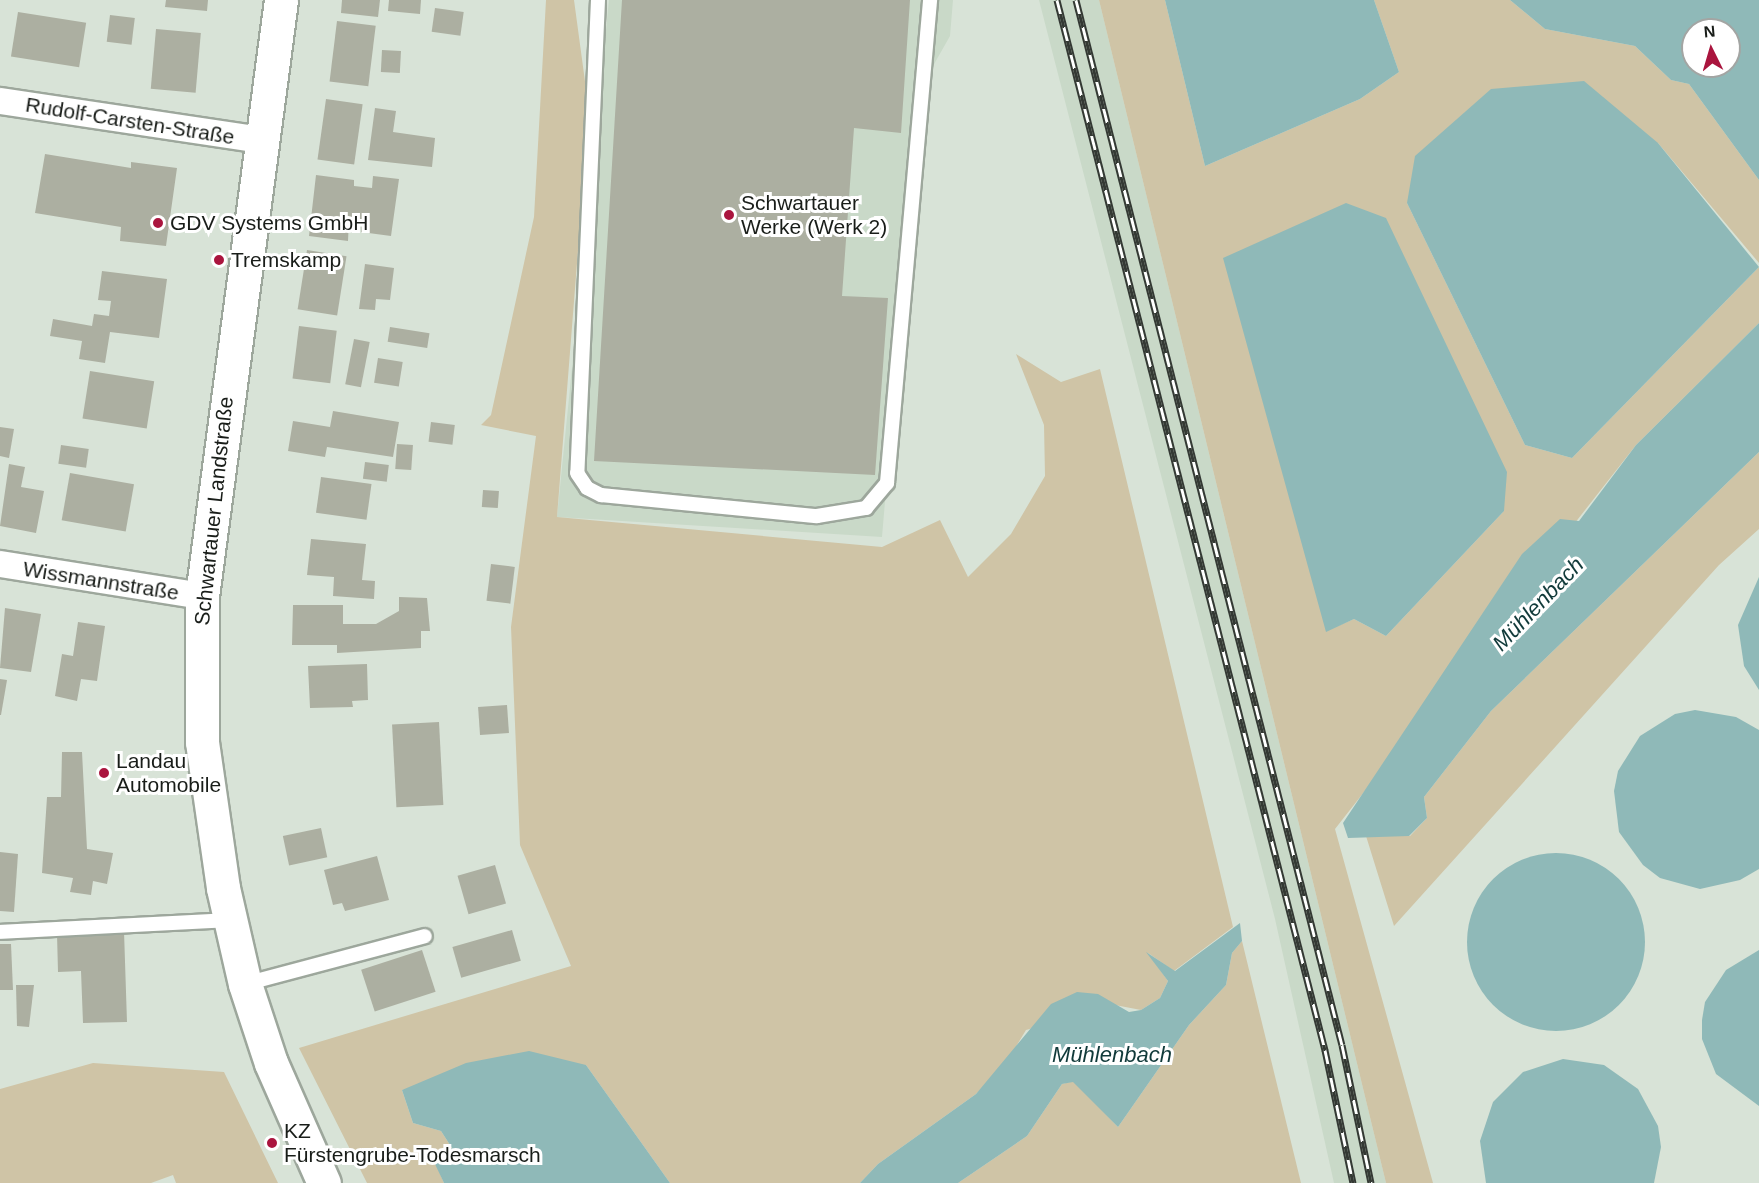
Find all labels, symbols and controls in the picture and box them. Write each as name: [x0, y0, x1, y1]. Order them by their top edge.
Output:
north arrow: [1681, 18, 1741, 78]
text: N: [1703, 23, 1716, 41]
street label: Rudolf-Carsten-Straße: [24, 92, 236, 150]
place label: Schwartauer Werke (Werk 2): [741, 190, 887, 240]
marker: Schwartauer Werke (Werk 2): [722, 208, 736, 222]
place label: GDV Systems GmbH: [170, 210, 368, 236]
marker: GDV Systems GmbH: [151, 216, 165, 230]
place label: Tremskamp: [231, 247, 341, 273]
marker: Tremskamp: [212, 253, 226, 267]
street label: Schwartauer Landstraße: [189, 395, 239, 627]
water label: Mühlenbach: [1487, 552, 1589, 656]
street label: Wissmannstraße: [21, 556, 181, 606]
place label: Landau Automobile: [116, 748, 221, 798]
marker: Landau Automobile: [97, 766, 111, 780]
water label: Mühlenbach: [1052, 1042, 1172, 1068]
place label: KZ Fürstengrube-Todesmarsch: [284, 1118, 541, 1168]
marker: KZ Fürstengrube-Todesmarsch: [265, 1136, 279, 1150]

